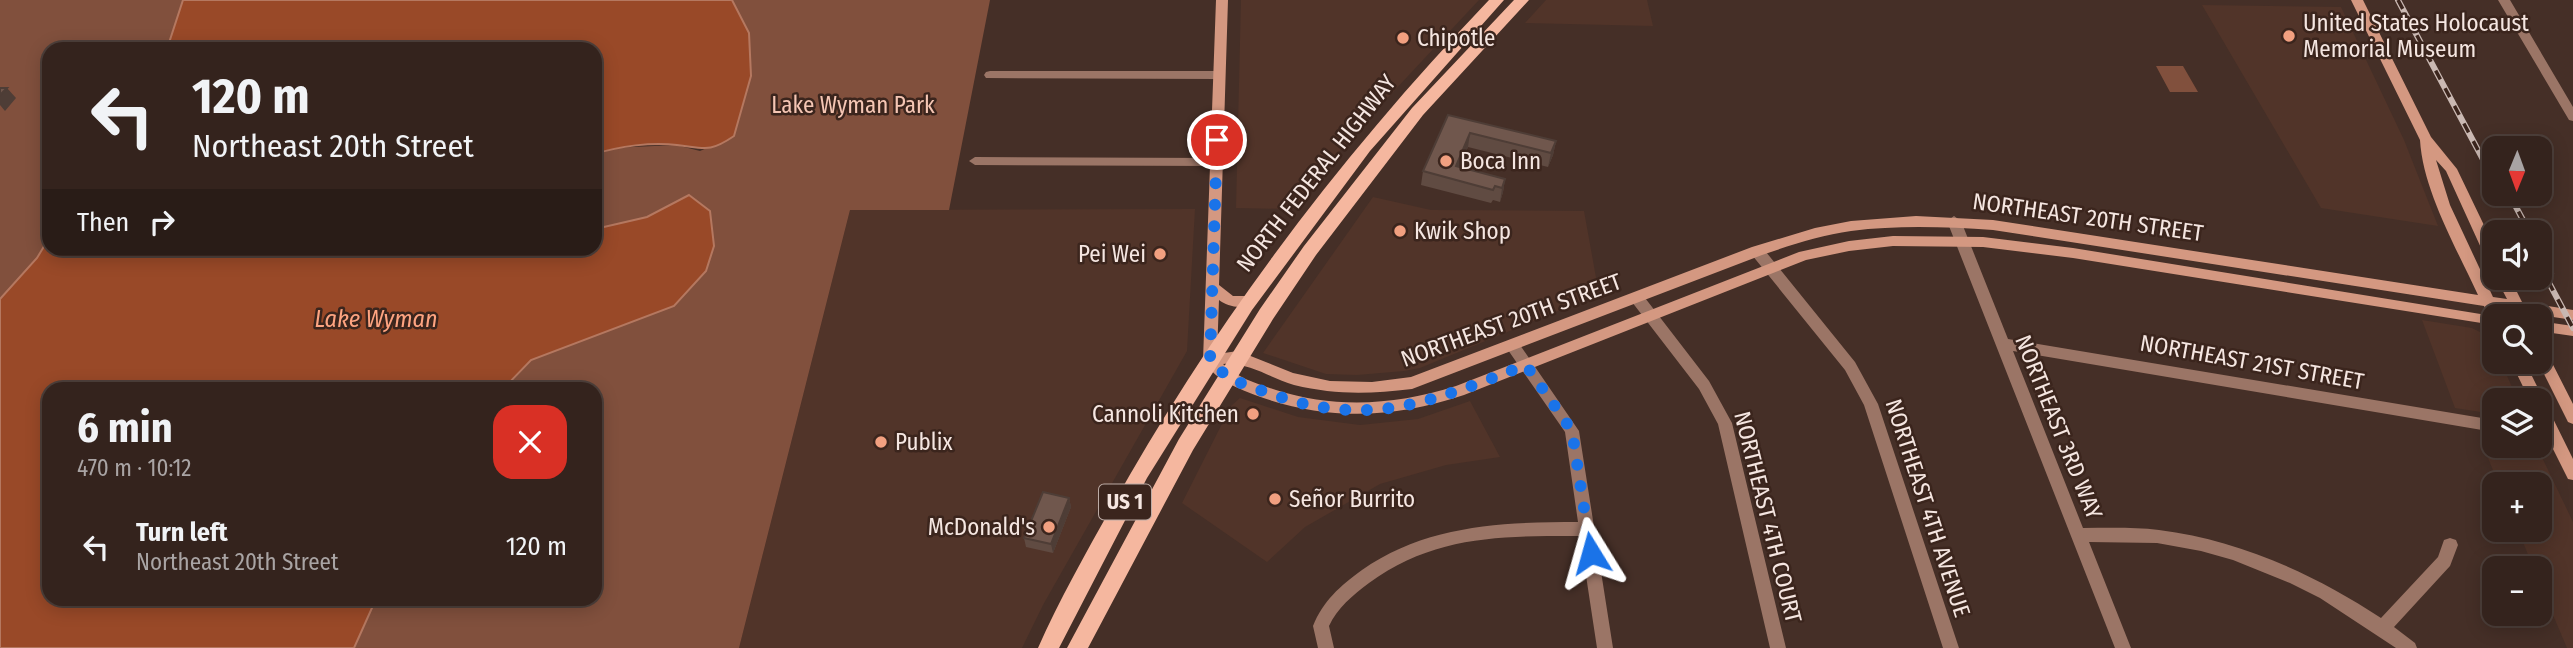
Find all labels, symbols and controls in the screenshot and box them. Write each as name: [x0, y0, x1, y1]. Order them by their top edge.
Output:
place label: United States Holocaust Memorial Museum: [2303, 9, 2529, 63]
place label: Chipotle: [1417, 24, 1495, 52]
marker: United States Holocaust Memorial Museum: [2281, 28, 2297, 44]
marker: Chipotle: [1395, 30, 1411, 46]
text: 120 m: [192, 67, 310, 126]
street label: NORTH FEDERAL HIGHWAY: [1230, 68, 1402, 277]
icon: left: [77, 70, 168, 161]
park label: Lake Wyman Park: [771, 91, 935, 119]
pin: [1187, 110, 1247, 170]
icon: arrive: [1198, 121, 1236, 159]
text: Northeast 20th Street: [192, 127, 474, 165]
north arrow: [2482, 136, 2552, 206]
map controls: [2482, 136, 2552, 626]
place label: Boca Inn: [1460, 147, 1541, 175]
marker: Boca Inn: [1438, 153, 1454, 169]
street label: NORTHEAST 20TH STREET: [1971, 187, 2205, 247]
icon: right: [143, 203, 181, 241]
text: Then: [77, 207, 129, 238]
place label: Kwik Shop: [1414, 217, 1511, 245]
button: sound: [2482, 220, 2552, 290]
marker: Kwik Shop: [1392, 223, 1408, 239]
place label: Pei Wei: [1078, 240, 1146, 268]
marker: Pei Wei: [1152, 246, 1168, 262]
street label: NORTHEAST 20TH STREET: [1397, 267, 1625, 373]
button: search: [2482, 304, 2552, 374]
water label: Lake Wyman: [314, 305, 438, 333]
street label: NORTHEAST 21ST STREET: [2138, 329, 2366, 396]
street label: NORTHEAST 3RD WAY: [2009, 331, 2109, 524]
button: layers: [2482, 388, 2552, 458]
street label: NORTHEAST 4TH AVENUE: [1880, 396, 1976, 620]
place label: Cannoli Kitchen: [1092, 400, 1239, 428]
text: 6 min: [77, 403, 173, 453]
button: close: [493, 405, 567, 479]
marker: Cannoli Kitchen: [1245, 406, 1261, 422]
street label: NORTHEAST 4TH COURT: [1728, 408, 1808, 626]
place label: Publix: [895, 428, 953, 456]
marker: Publix: [873, 434, 889, 450]
text: 470 m · 10:12: [77, 454, 192, 482]
button: +: [2482, 472, 2552, 542]
road number: US 1: [1099, 484, 1151, 520]
place label: Señor Burrito: [1289, 485, 1415, 513]
marker: Señor Burrito: [1267, 491, 1283, 507]
place label: McDonald's: [928, 513, 1035, 541]
position arrow: [1554, 516, 1628, 590]
text: Turn left: [136, 517, 228, 548]
marker: McDonald's: [1041, 519, 1057, 535]
icon: left: [77, 528, 115, 566]
text: 120 m: [506, 531, 567, 562]
text: Northeast 20th Street: [136, 548, 338, 576]
button: −: [2482, 556, 2552, 626]

